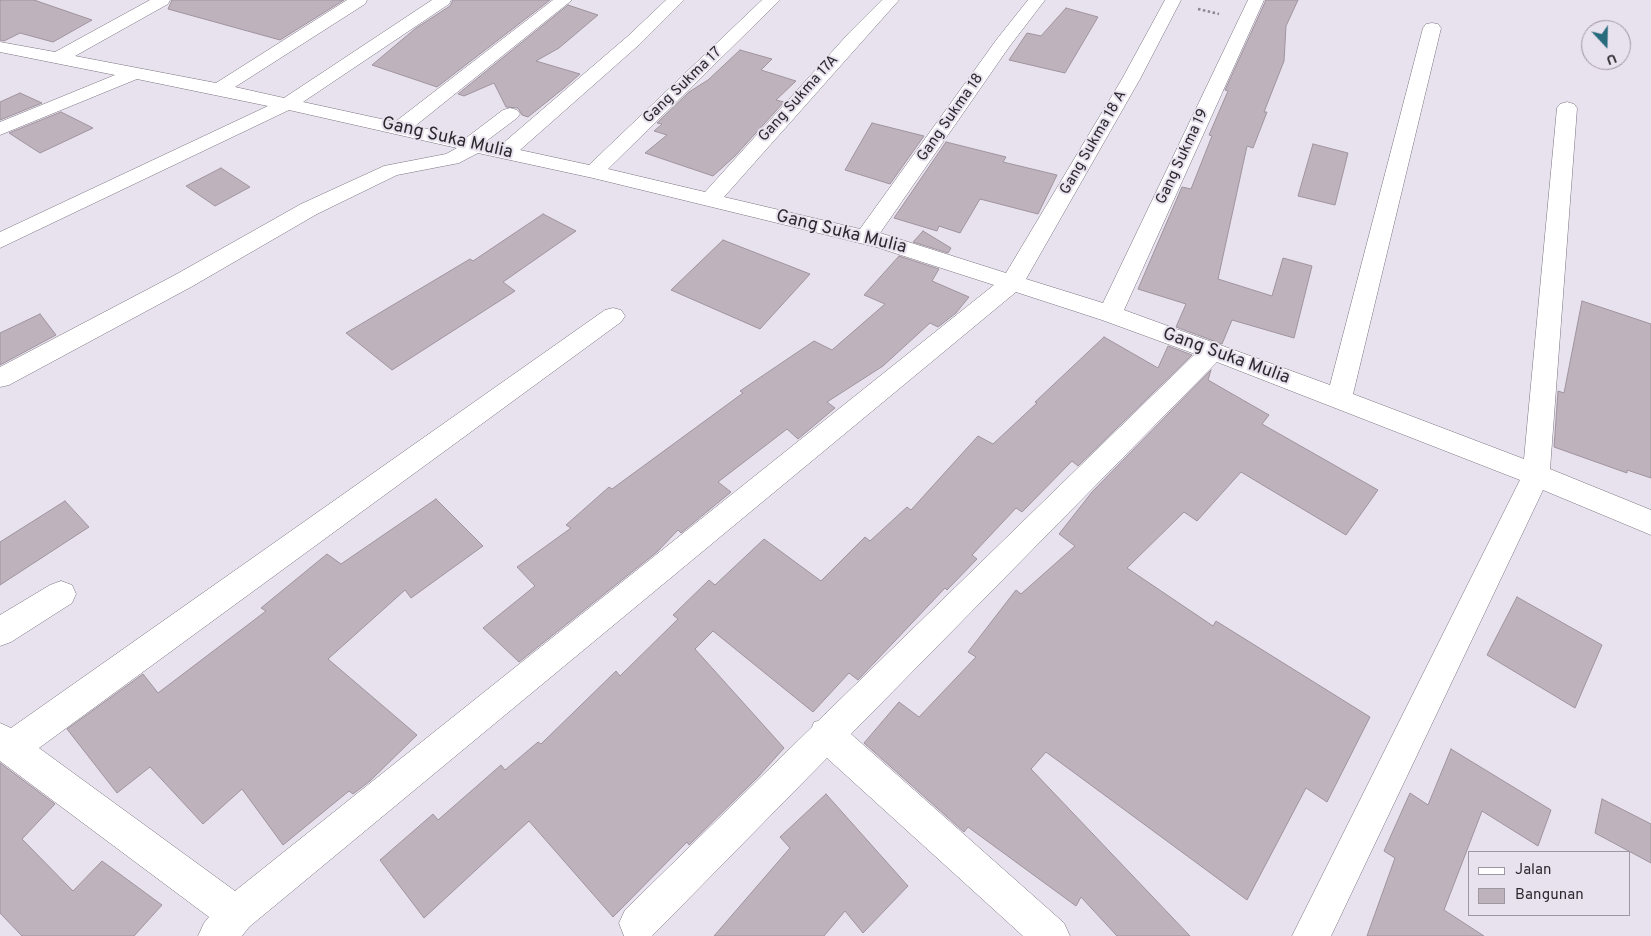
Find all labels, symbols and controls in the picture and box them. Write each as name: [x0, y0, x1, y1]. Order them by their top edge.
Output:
north arrow: [1581, 20, 1631, 70]
street label: Gang Sukma 17: [640, 44, 726, 128]
text: U: [1603, 49, 1619, 68]
street label: Gang Sukma 17A: [755, 52, 843, 146]
street label: Gang Sukma 18: [914, 70, 988, 166]
street label: Gang Sukma 18 A: [1057, 88, 1131, 198]
street label: Gang Sukma 19: [1153, 106, 1213, 208]
street label: Gang Suka Mulia: [379, 113, 515, 165]
street label: Gang Suka Mulia: [773, 206, 909, 260]
street label: Gang Suka Mulia: [1159, 324, 1293, 390]
legend: [1468, 851, 1631, 916]
text: Jalan: [1515, 861, 1552, 880]
text: Bangunan: [1515, 886, 1584, 905]

